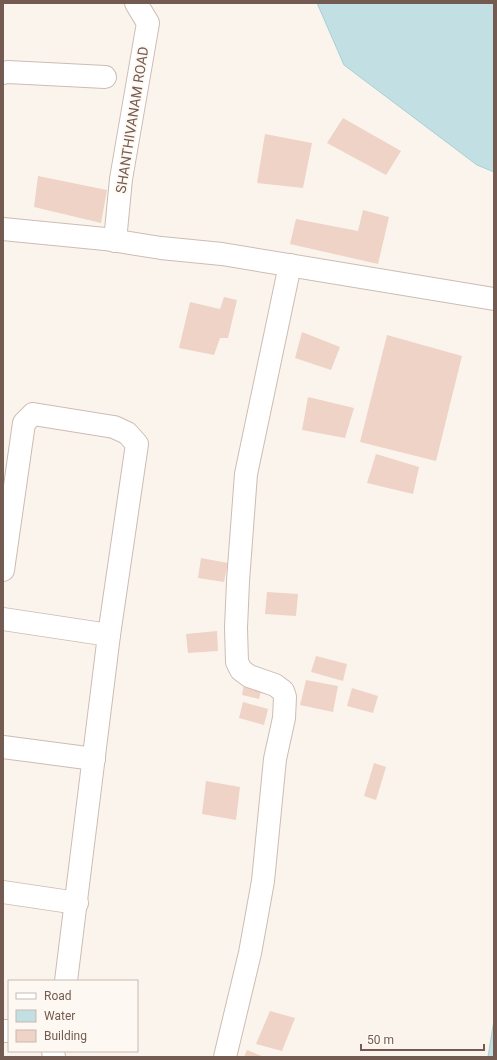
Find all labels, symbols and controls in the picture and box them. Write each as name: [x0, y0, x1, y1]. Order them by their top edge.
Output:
street label: SHANTHIVANAM ROAD: [112, 45, 152, 195]
legend: [8, 980, 138, 1052]
text: Road: [44, 989, 72, 1003]
text: Water: [44, 1009, 75, 1023]
scale bar: [361, 1026, 484, 1052]
text: Building: [44, 1029, 87, 1043]
text: 50 m: [367, 1033, 394, 1047]

